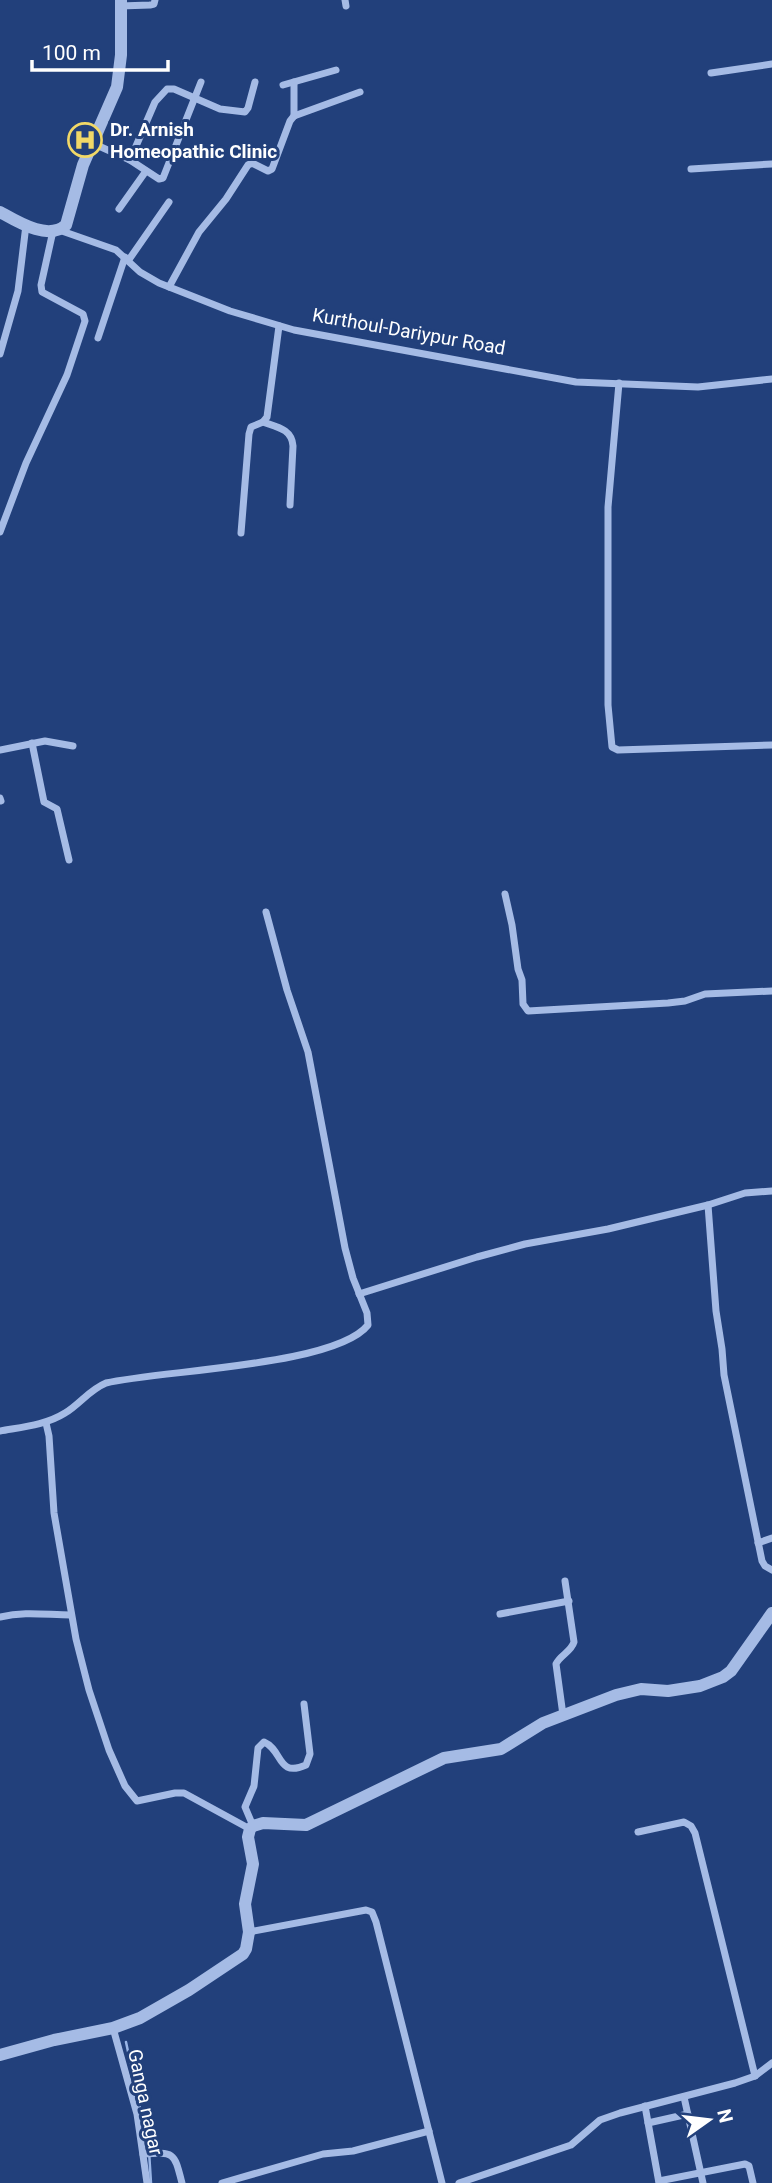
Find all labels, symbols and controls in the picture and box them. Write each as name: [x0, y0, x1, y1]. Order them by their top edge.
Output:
scale bar: [32, 28, 168, 72]
text: 100 m: [42, 41, 101, 65]
place label: Dr. Arnish Homeopathic Clinic: [110, 118, 277, 163]
hospital icon: Dr. Arnish Homeopathic Clinic: [66, 121, 104, 159]
street label: Kurthoul-Dariypur Road: [311, 303, 507, 360]
street label: Ganga nagar: [123, 2047, 168, 2158]
north arrow: [674, 2085, 744, 2155]
text: N: [712, 2107, 738, 2125]

